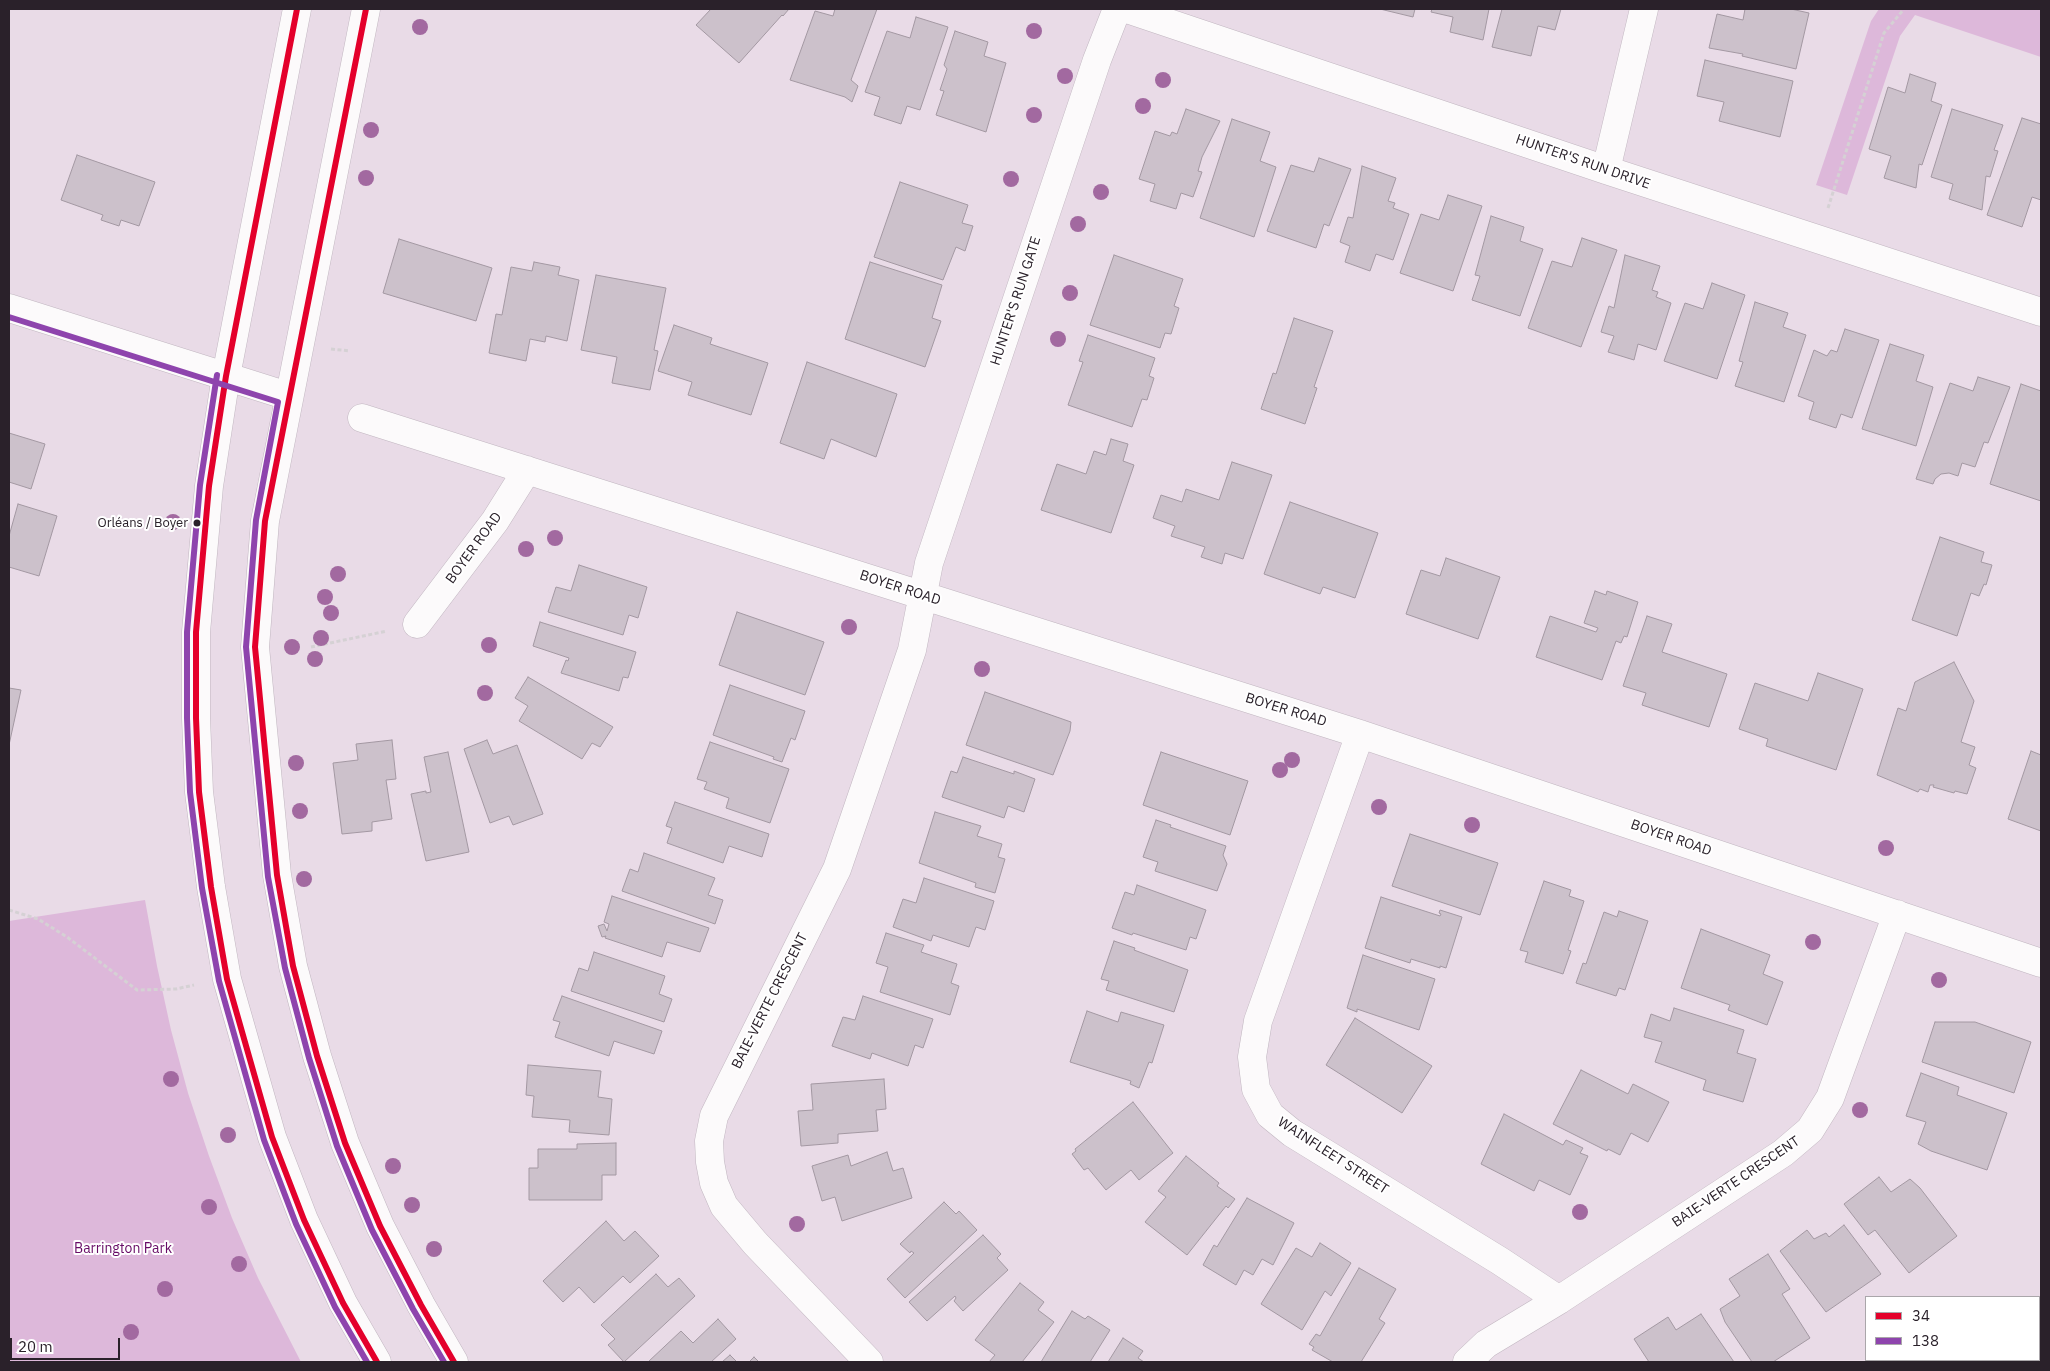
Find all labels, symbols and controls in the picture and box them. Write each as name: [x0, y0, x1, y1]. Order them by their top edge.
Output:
street label: HUNTER'S RUN DRIVE: [1513, 131, 1653, 193]
street label: HUNTER'S RUN GATE: [987, 234, 1045, 368]
street label: BOYER ROAD: [442, 509, 506, 587]
place label: Orléans / Boyer: [98, 515, 188, 531]
marker: Orléans / Boyer: [192, 518, 202, 528]
street label: BOYER ROAD: [857, 567, 943, 609]
street label: BOYER ROAD: [1243, 690, 1329, 730]
street label: BOYER ROAD: [1628, 816, 1714, 860]
street label: BAIE-VERTE CRESCENT: [728, 930, 812, 1072]
street label: WAINFLEET STREET: [1274, 1114, 1392, 1198]
street label: BAIE-VERTE CRESCENT: [1669, 1133, 1803, 1231]
park label: Barrington Park: [74, 1241, 172, 1257]
legend: [1865, 1296, 2040, 1361]
text: 34: [1912, 1306, 1930, 1325]
scale bar: [12, 1328, 122, 1360]
text: 138: [1912, 1331, 1939, 1350]
text: 20 m: [18, 1337, 53, 1356]

